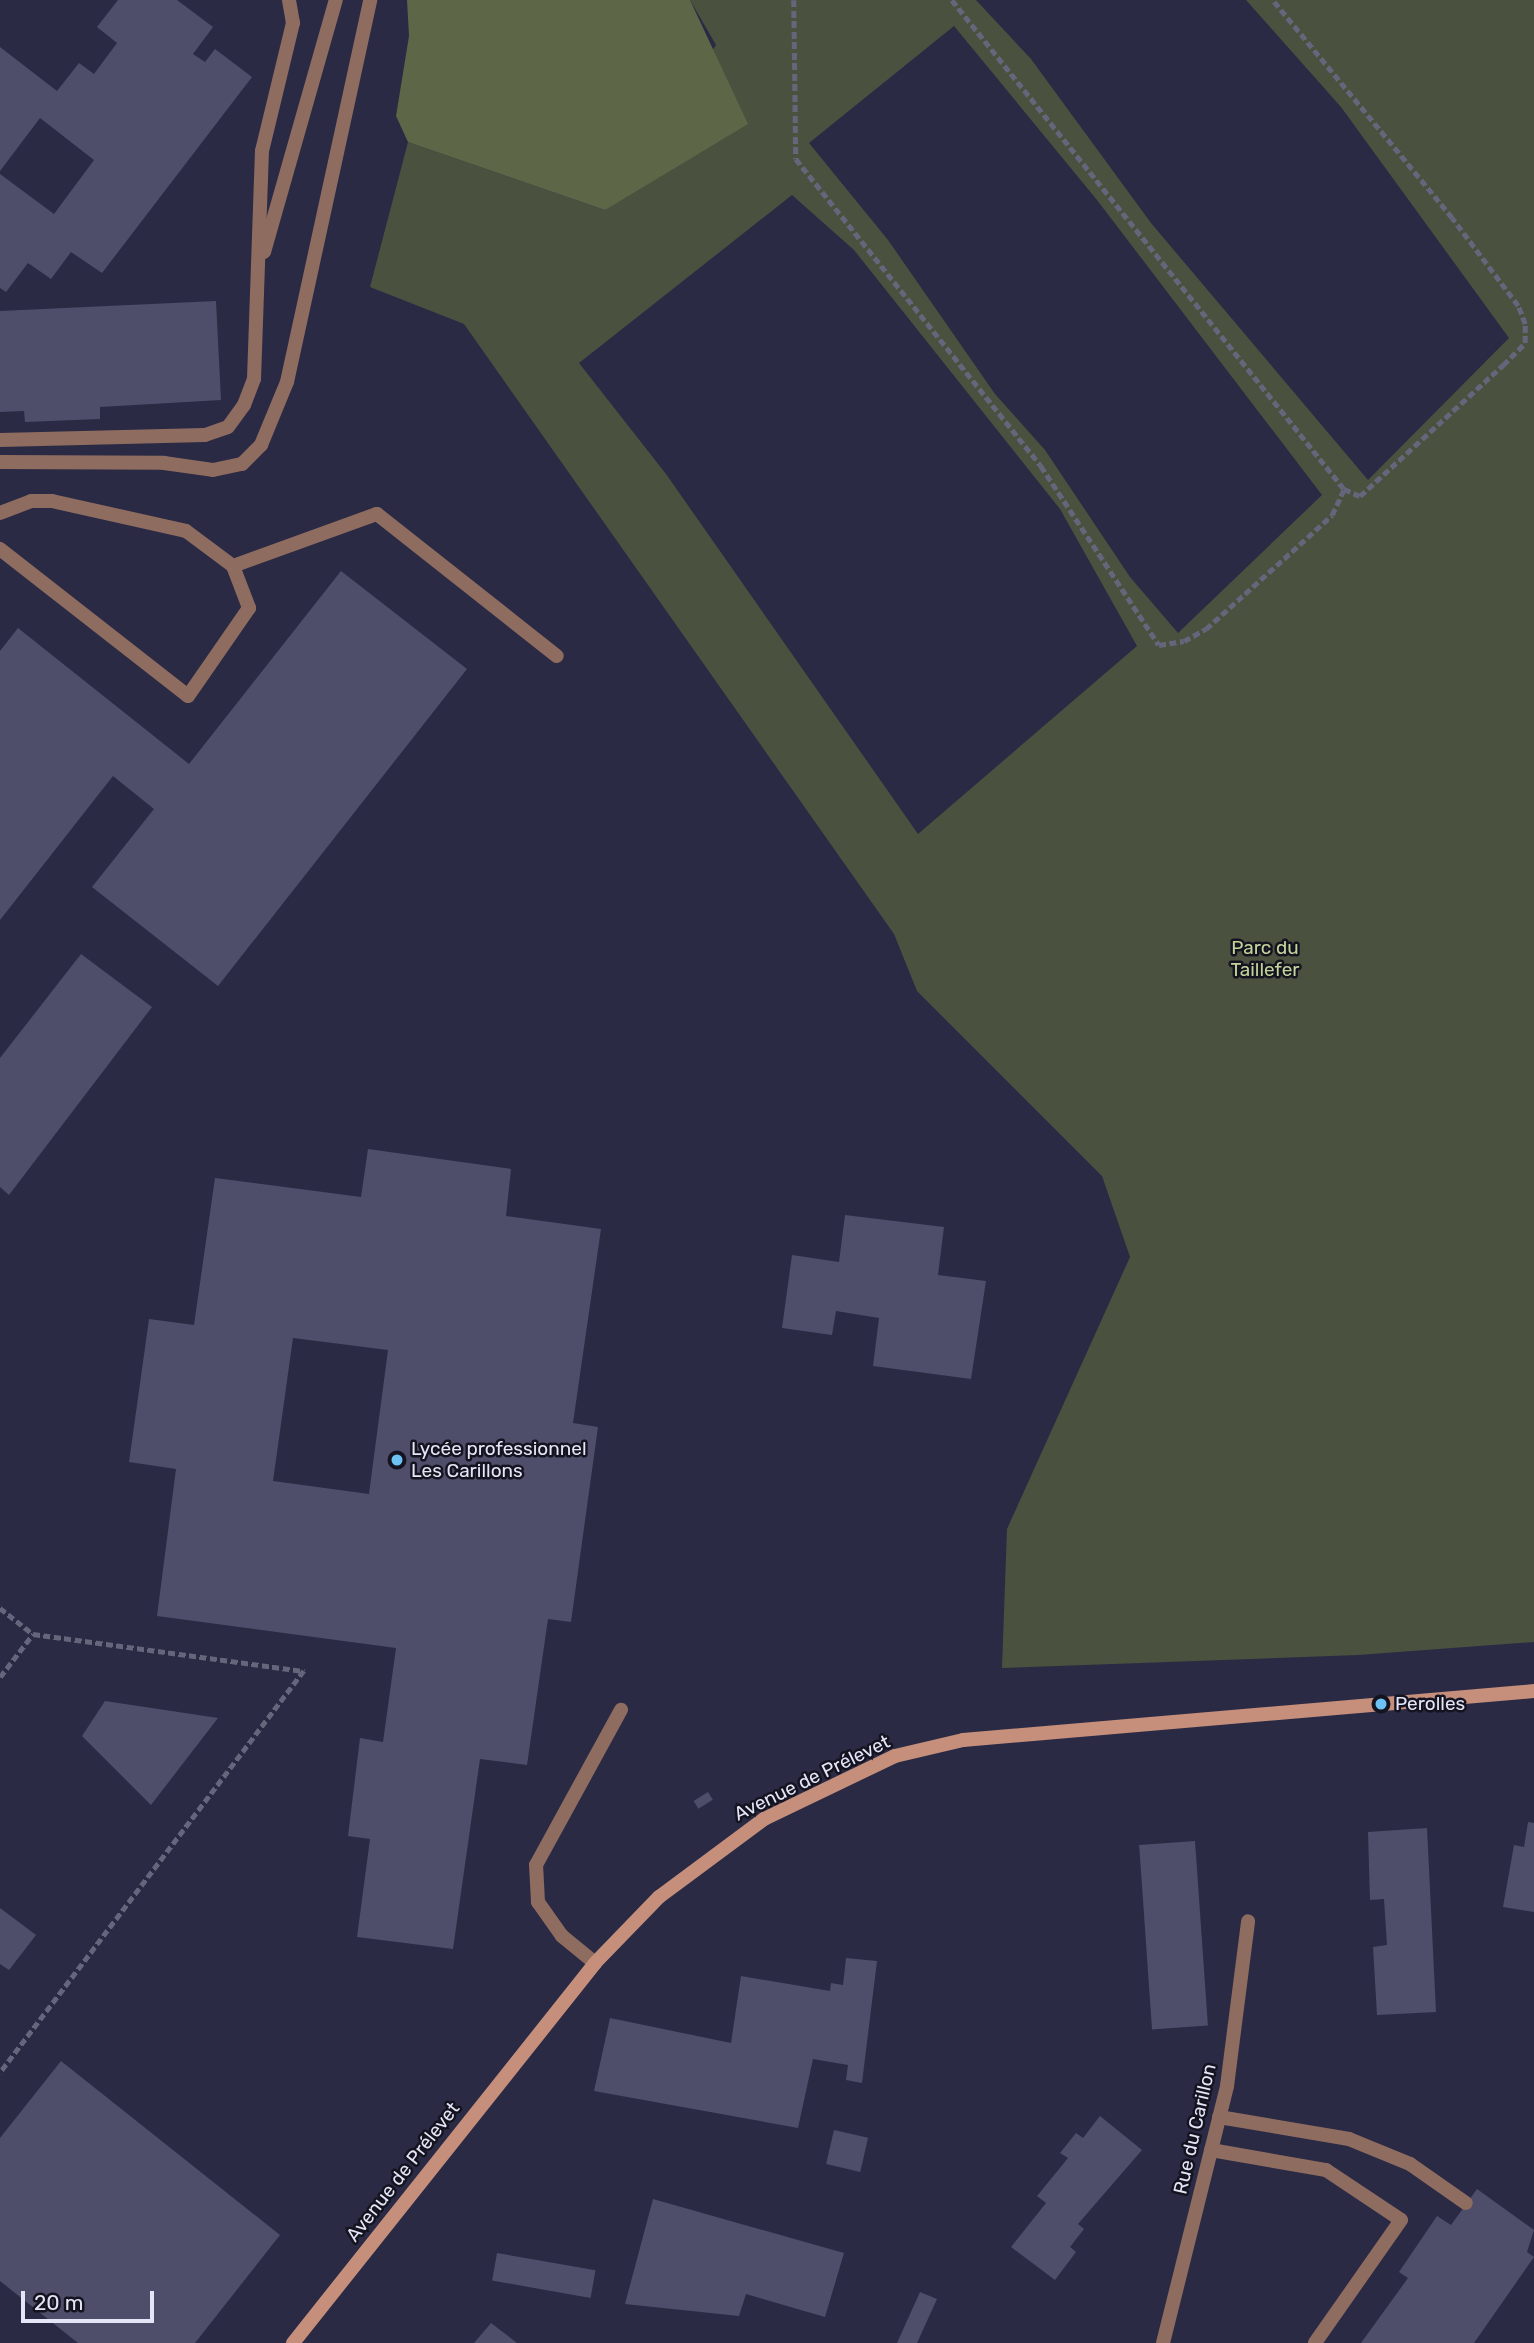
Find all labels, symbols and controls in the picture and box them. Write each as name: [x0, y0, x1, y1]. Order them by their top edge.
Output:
park label: Parc du Taillefer: [1230, 937, 1300, 981]
place label: Lycée professionnel Les Carillons: [411, 1438, 587, 1482]
marker: Lycée professionnel Les Carillons: [389, 1452, 405, 1468]
place label: Perolles: [1395, 1693, 1465, 1715]
marker: Perolles: [1373, 1696, 1389, 1712]
street label: Avenue de Prélevet: [730, 1730, 894, 1826]
street label: Rue du Carillon: [1169, 2062, 1221, 2196]
street label: Avenue de Prélevet: [341, 2098, 465, 2246]
scale bar: [24, 2276, 158, 2320]
text: 20 m: [34, 2290, 83, 2315]

